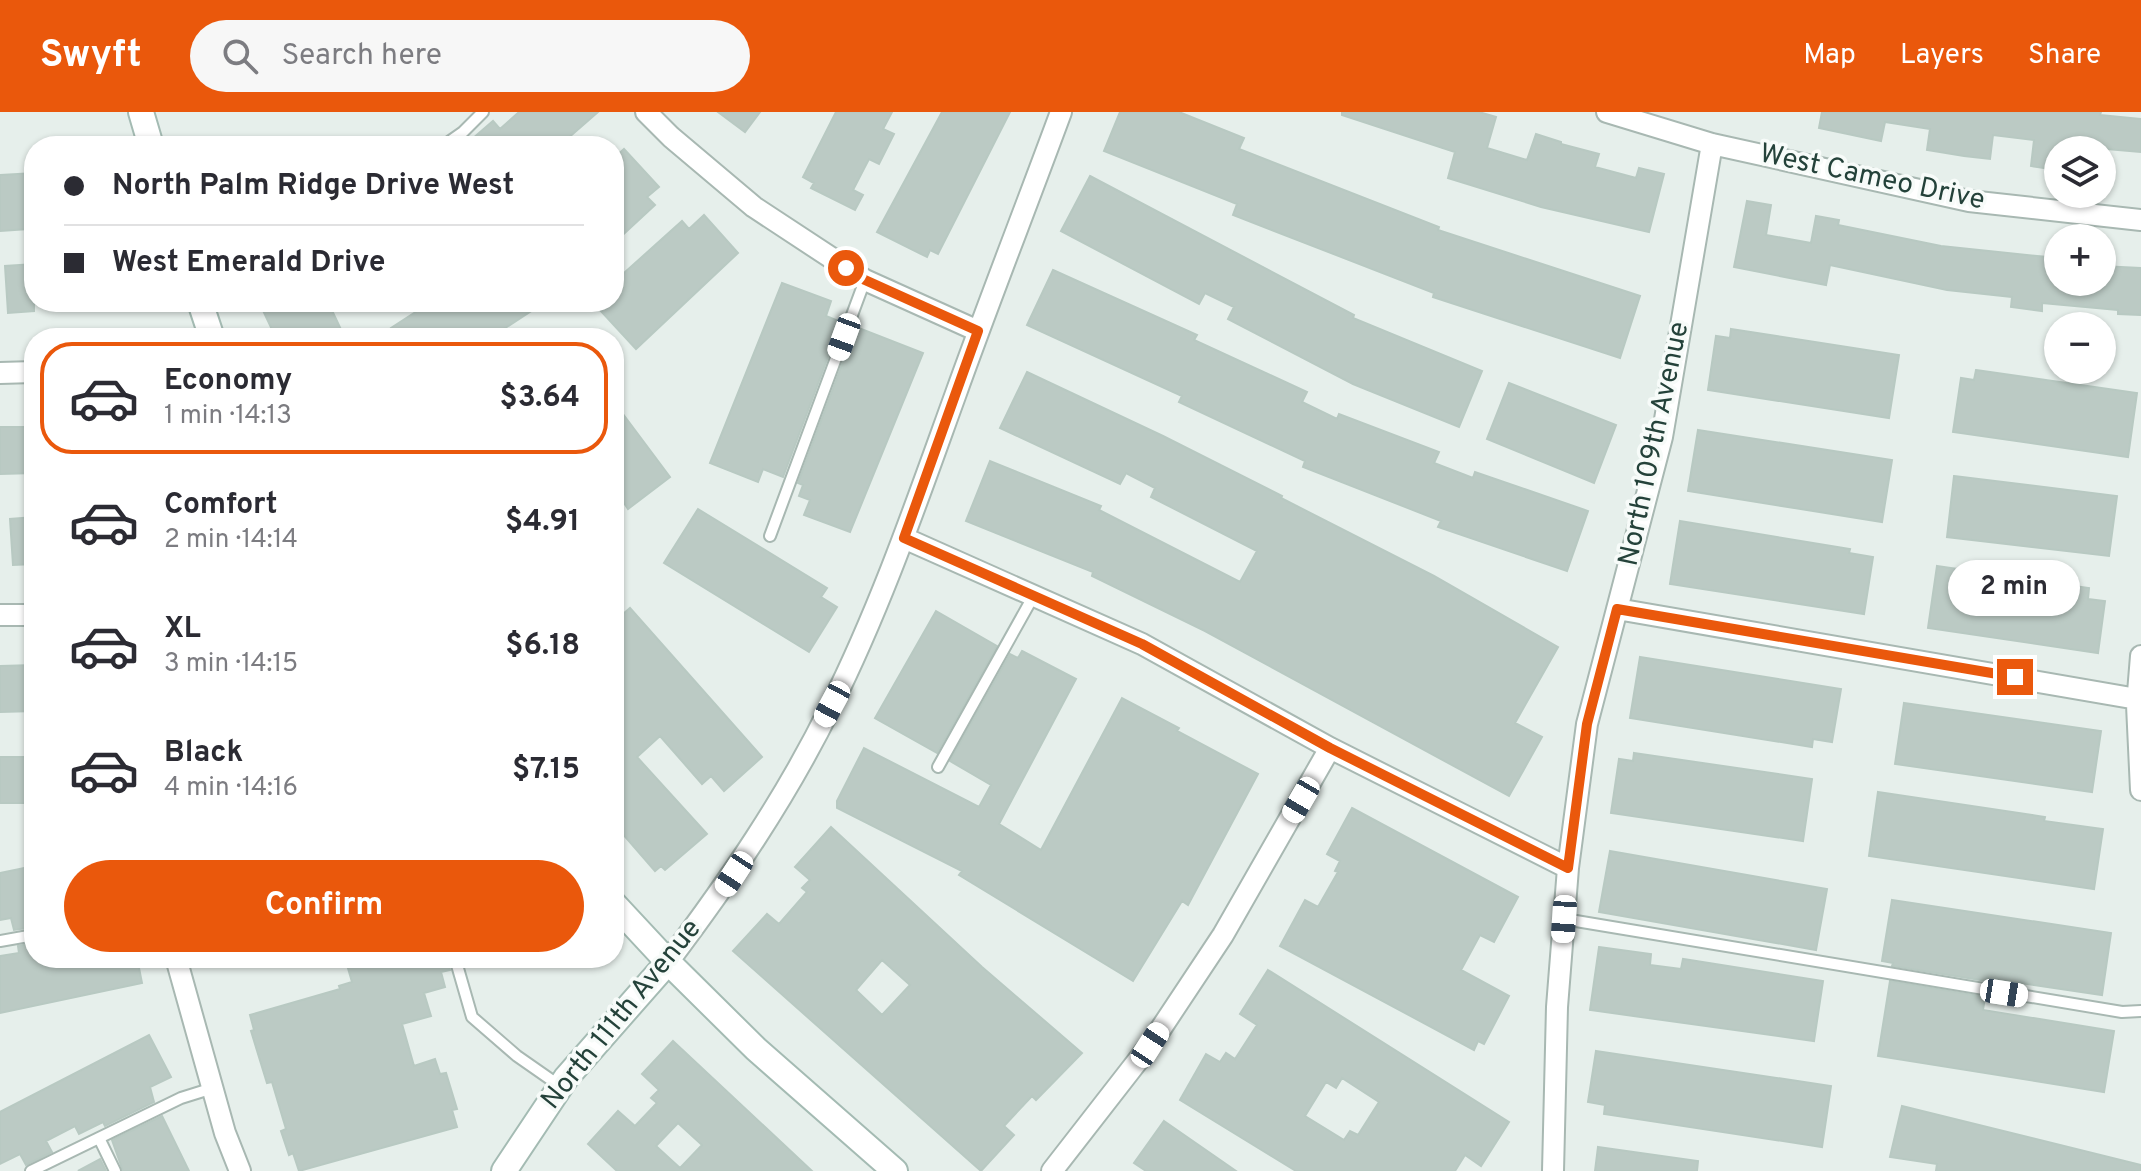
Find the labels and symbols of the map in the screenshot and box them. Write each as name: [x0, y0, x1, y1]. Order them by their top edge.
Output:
street label: West Cameo Drive: [1756, 137, 1988, 219]
route start: [828, 250, 864, 286]
car: [825, 310, 863, 364]
street label: North 109th Avenue: [1612, 318, 1698, 570]
callout: 2 min: [1949, 561, 2081, 617]
route end: [1997, 659, 2033, 695]
car: [810, 677, 854, 731]
car: [1279, 773, 1323, 827]
car: [711, 847, 757, 901]
car: [1550, 894, 1578, 944]
street label: North 111th Avenue: [534, 912, 710, 1118]
car: [1978, 977, 2030, 1009]
car: [1127, 1018, 1173, 1072]

